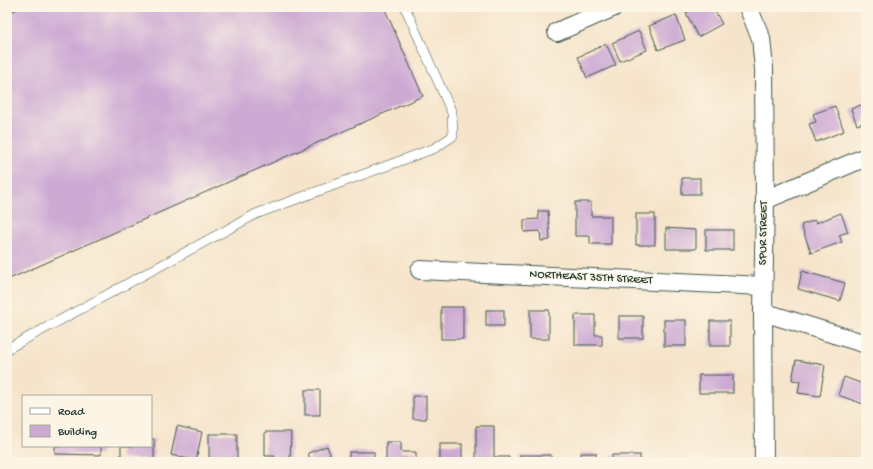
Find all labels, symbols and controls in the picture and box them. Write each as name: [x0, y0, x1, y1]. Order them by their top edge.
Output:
street label: SPUR STREET: [756, 199, 772, 265]
street label: NORTHEAST 35TH STREET: [529, 268, 654, 288]
legend: [22, 395, 152, 447]
text: Road: [58, 406, 85, 420]
text: Building: [57, 426, 97, 440]

